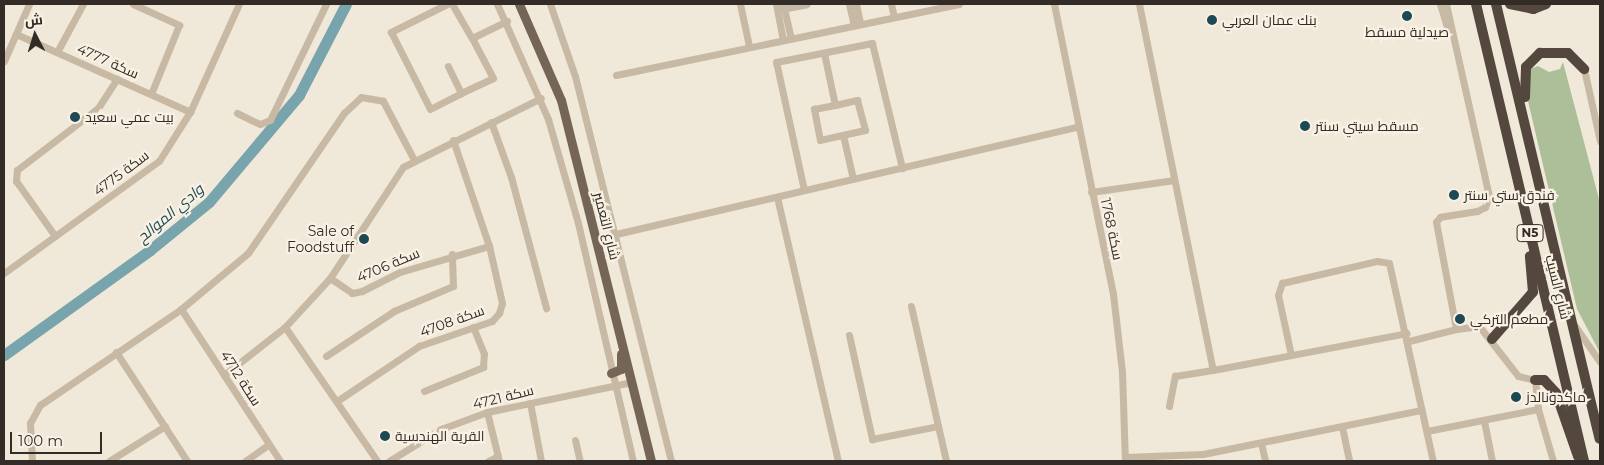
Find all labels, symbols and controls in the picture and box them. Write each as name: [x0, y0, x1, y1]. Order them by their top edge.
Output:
north arrow: [10, 10, 60, 60]
text: ش: [24, 10, 43, 30]
marker: صيدلية مسقط: [1401, 10, 1413, 22]
place label: بنك عمان العربي: [1222, 12, 1317, 28]
marker: بنك عمان العربي: [1206, 14, 1218, 26]
place label: صيدلية مسقط: [1365, 24, 1449, 40]
street label: سكة 4777: [75, 40, 141, 82]
place label: بيت عمي سعيد: [85, 109, 174, 125]
marker: بيت عمي سعيد: [69, 111, 81, 123]
place label: مسقط سيتي سنتر: [1315, 118, 1419, 134]
marker: مسقط سيتي سنتر: [1299, 120, 1311, 132]
street label: سكة 4775: [90, 147, 152, 199]
water label: وادي الموالح: [133, 180, 207, 246]
place label: فندق ستي سنتر: [1464, 187, 1555, 203]
marker: فندق ستي سنتر: [1448, 189, 1460, 201]
street label: شارع التعمير: [590, 190, 624, 262]
street label: سكة 1768: [1097, 196, 1127, 262]
place label: Sale of Foodstuff: [287, 223, 354, 256]
road number: N5: [1516, 224, 1544, 242]
marker: Sale of Foodstuff: [358, 233, 370, 245]
street label: سكة 4706: [354, 244, 422, 286]
street label: شارع السيب: [1542, 253, 1574, 321]
street label: سكة 4708: [418, 302, 486, 340]
place label: مطعم التركي: [1470, 311, 1548, 327]
marker: مطعم التركي: [1454, 313, 1466, 325]
street label: سكة 4712: [217, 347, 265, 409]
street label: سكة 4721: [471, 381, 535, 413]
place label: ماكدونالدز: [1526, 389, 1586, 405]
marker: ماكدونالدز: [1510, 391, 1522, 403]
scale bar: [12, 422, 105, 454]
place label: القرية الهندسية: [395, 428, 485, 444]
marker: القرية الهندسية: [379, 430, 391, 442]
text: 100 m: [18, 431, 63, 450]

